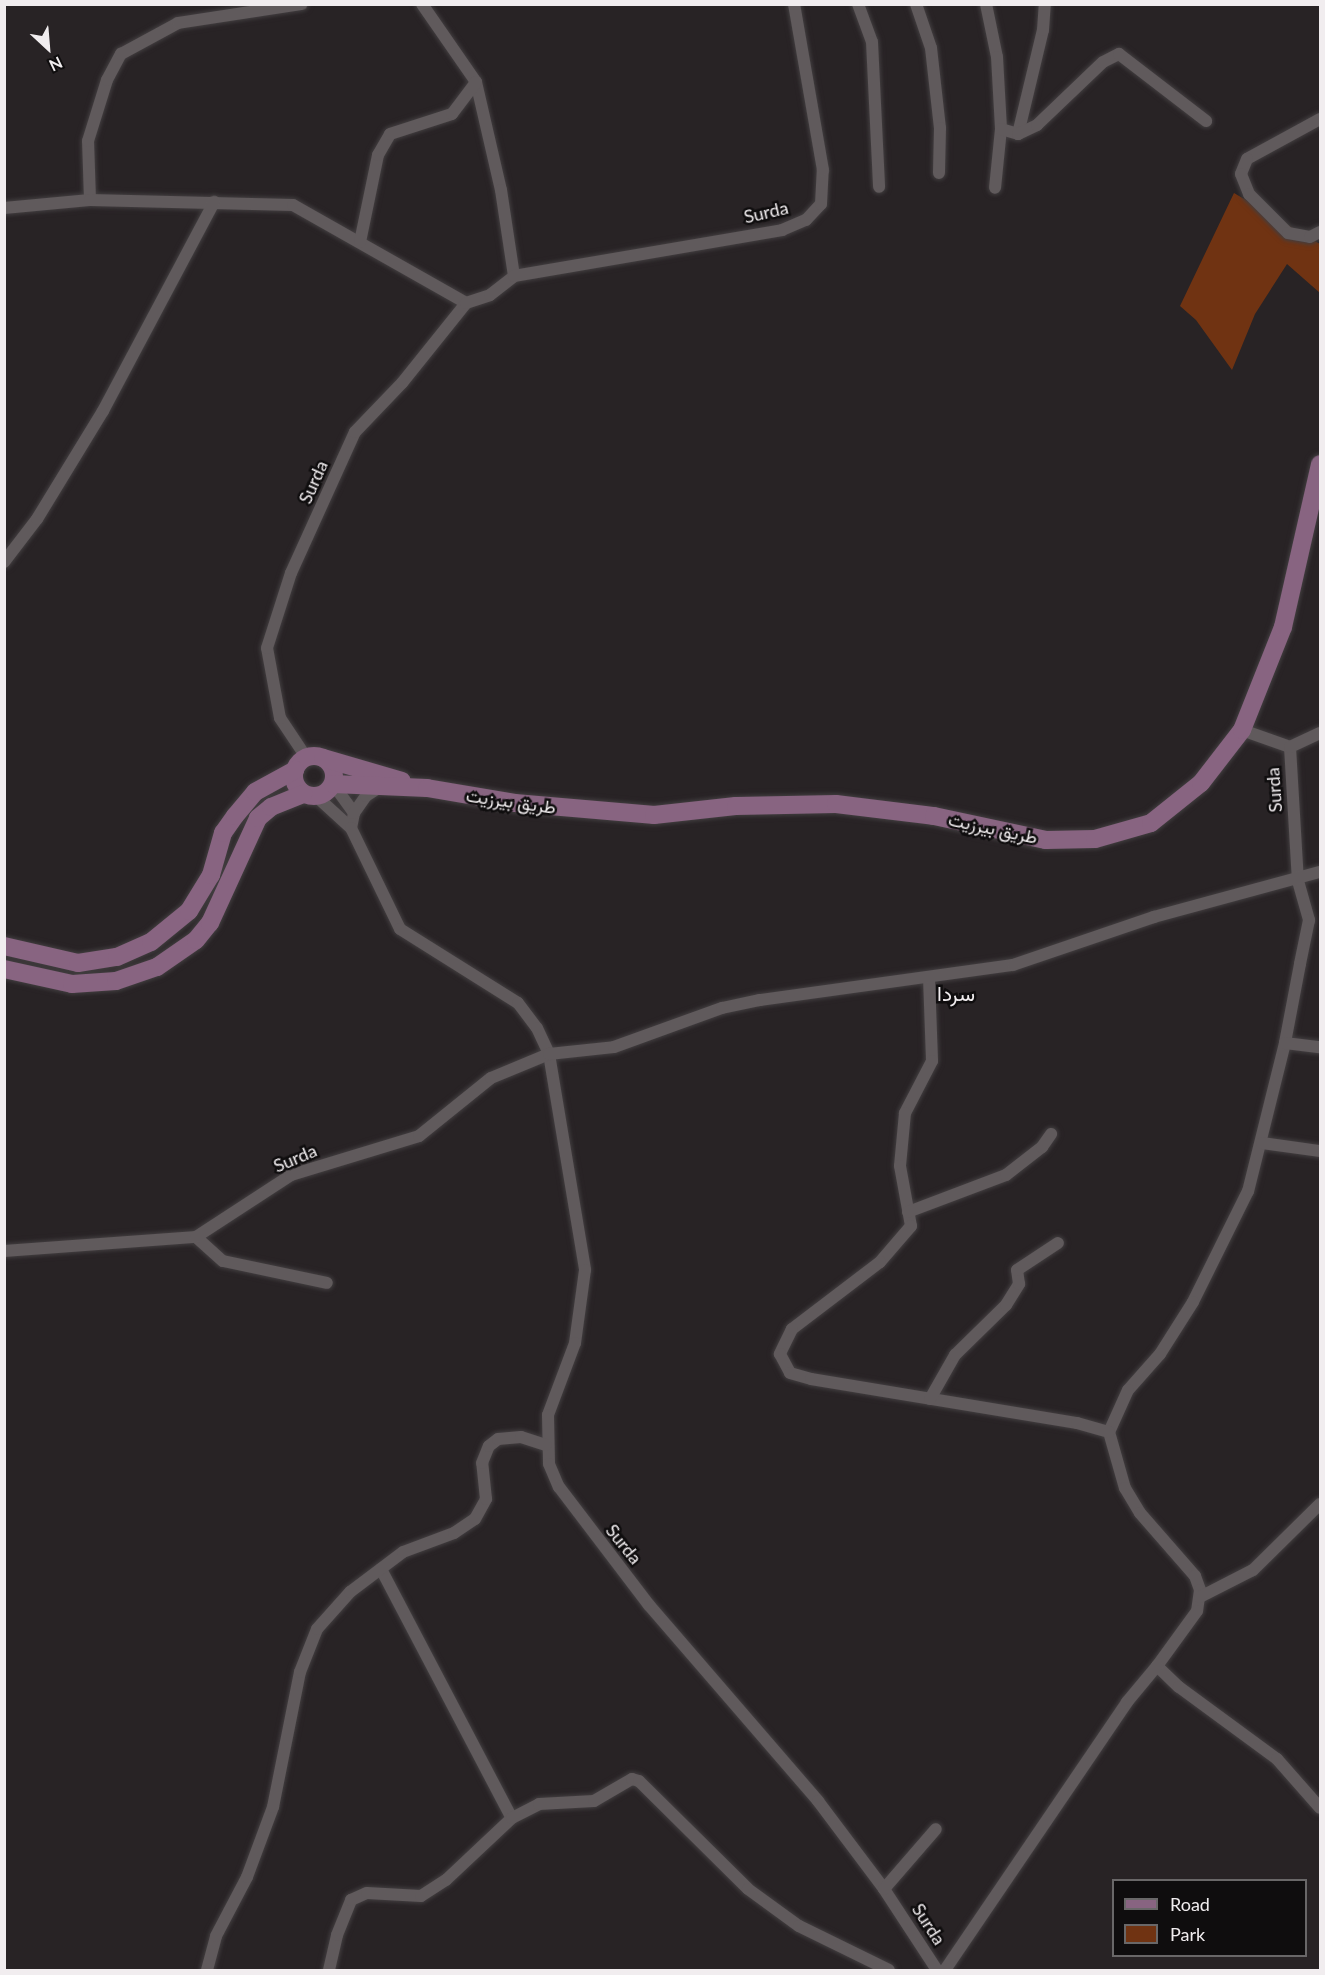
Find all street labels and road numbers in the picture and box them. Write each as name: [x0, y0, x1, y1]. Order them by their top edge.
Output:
street label: Surda: [742, 196, 790, 228]
street label: Surda: [294, 457, 332, 507]
street label: Surda: [1262, 767, 1286, 813]
street label: طريق بيرزيت: [465, 784, 557, 818]
street label: طريق بيرزيت: [947, 808, 1039, 848]
street label: Surda: [270, 1139, 320, 1177]
street label: Surda: [601, 1520, 647, 1568]
street label: Surda: [908, 1899, 950, 1949]

